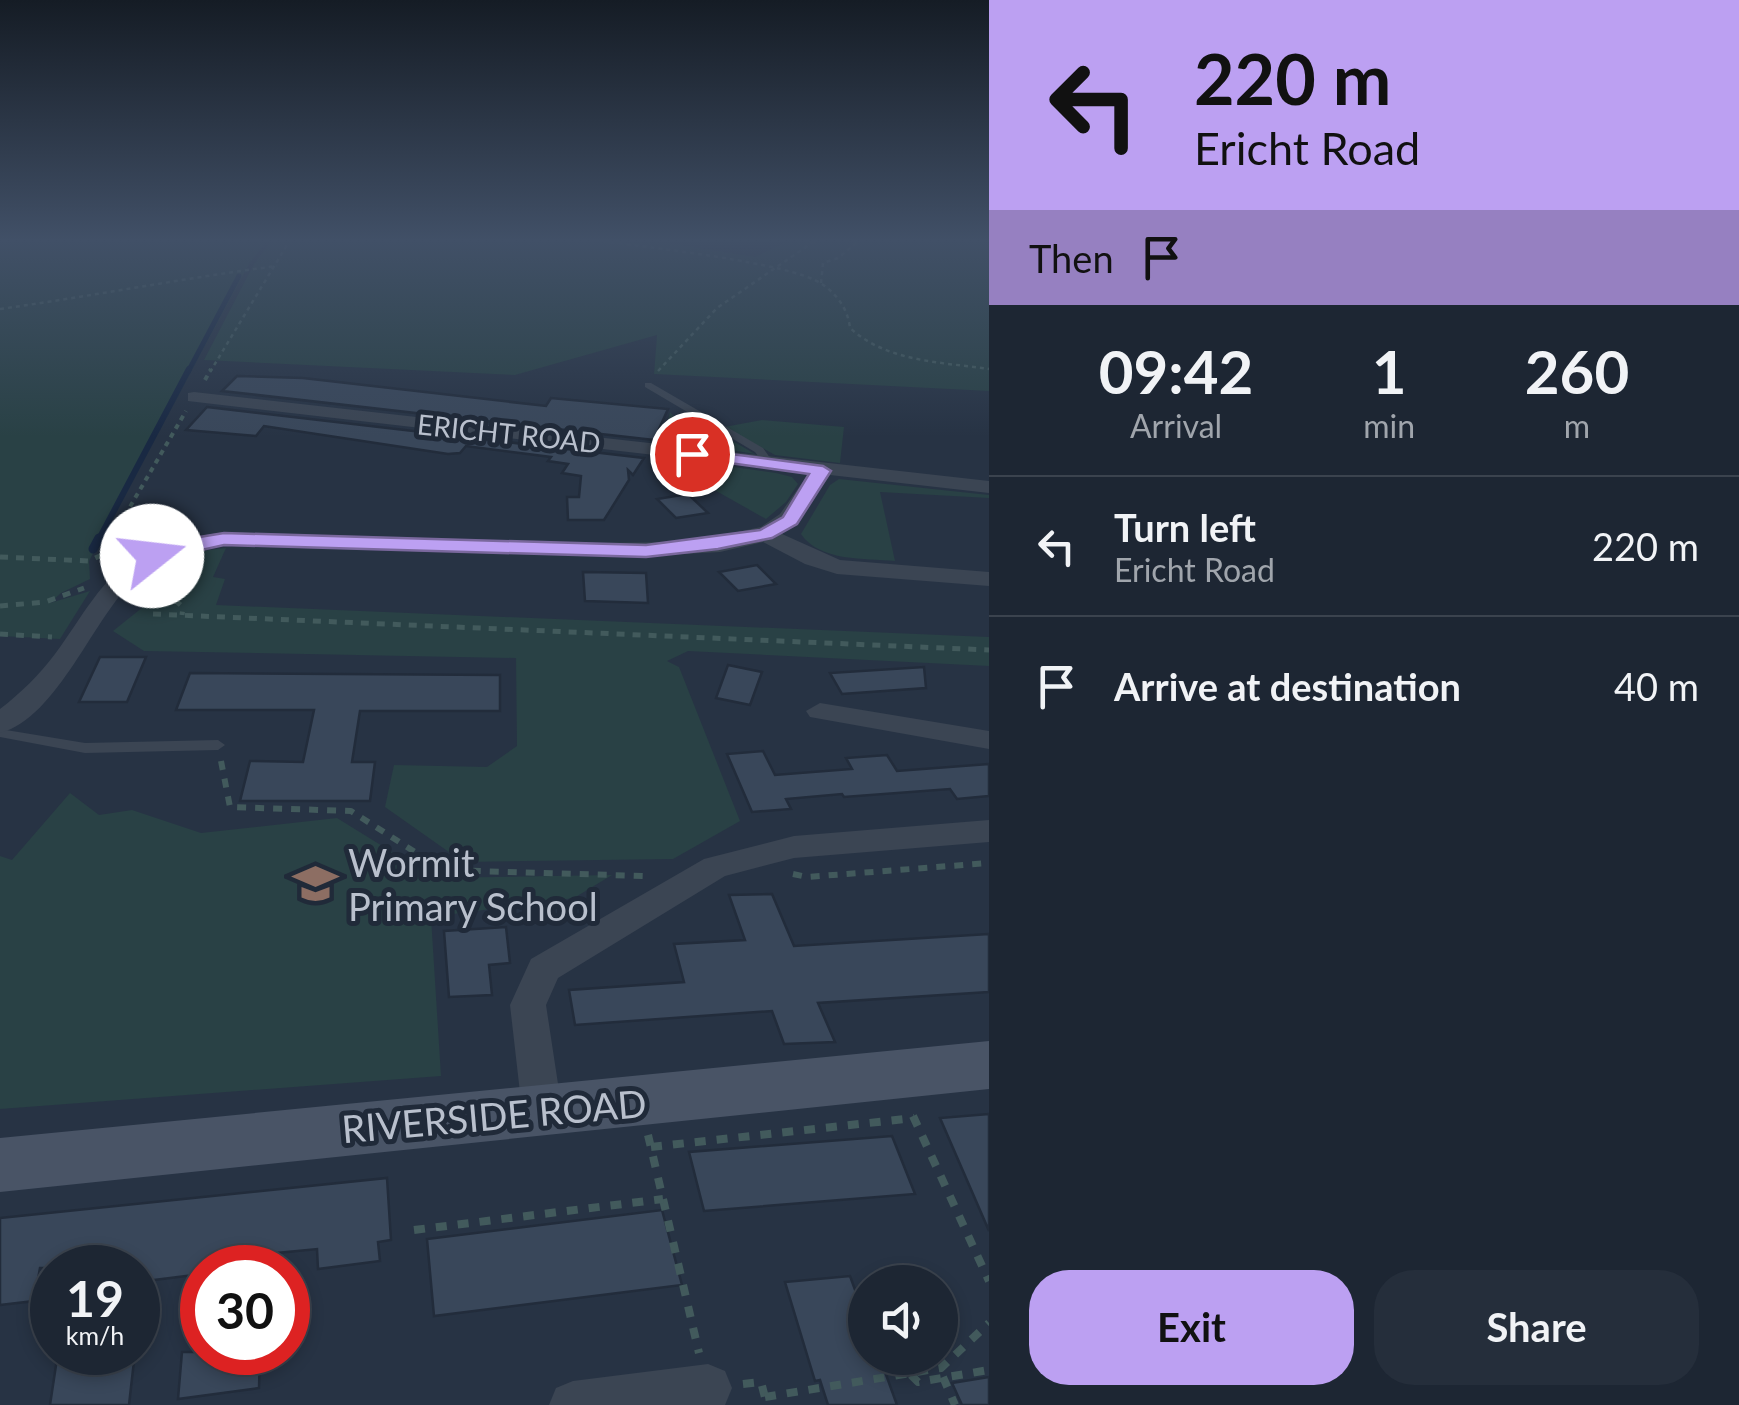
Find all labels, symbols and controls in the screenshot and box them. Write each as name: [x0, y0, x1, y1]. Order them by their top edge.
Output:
text: 220 m: [1194, 36, 1391, 120]
icon: left: [1029, 40, 1159, 170]
text: Ericht Road: [1194, 121, 1420, 175]
icon: arrive: [1134, 230, 1189, 285]
text: Then: [1029, 235, 1114, 281]
text: 09:42: [1099, 335, 1253, 407]
text: 1: [1372, 335, 1407, 407]
text: 260: [1525, 335, 1629, 407]
street label: ERICHT ROAD: [416, 406, 602, 460]
text: Arrival: [1130, 406, 1222, 445]
text: min: [1363, 406, 1415, 445]
text: m: [1564, 406, 1590, 445]
pin: [650, 412, 735, 497]
icon: arrive: [665, 427, 720, 482]
position arrow: [100, 504, 204, 608]
text: Turn left: [1114, 504, 1256, 550]
icon: left: [1029, 519, 1084, 574]
text: 220 m: [1592, 523, 1699, 569]
text: Ericht Road: [1114, 550, 1275, 589]
icon: arrive: [1029, 659, 1084, 714]
text: Arrive at destination: [1114, 663, 1461, 709]
text: 40 m: [1614, 663, 1699, 709]
place label: Wormit Primary School: [348, 839, 598, 929]
school or university icon: Wormit Primary School: [291, 860, 339, 908]
street label: RIVERSIDE ROAD: [340, 1079, 648, 1151]
speed limit sign: 30: [180, 1245, 310, 1375]
map controls: [848, 1265, 958, 1375]
button: sound: [848, 1265, 958, 1375]
text: 19: [66, 1268, 124, 1328]
button: Exit: [1029, 1270, 1354, 1385]
button: Share: [1374, 1270, 1699, 1385]
text: km/h: [66, 1320, 124, 1350]

